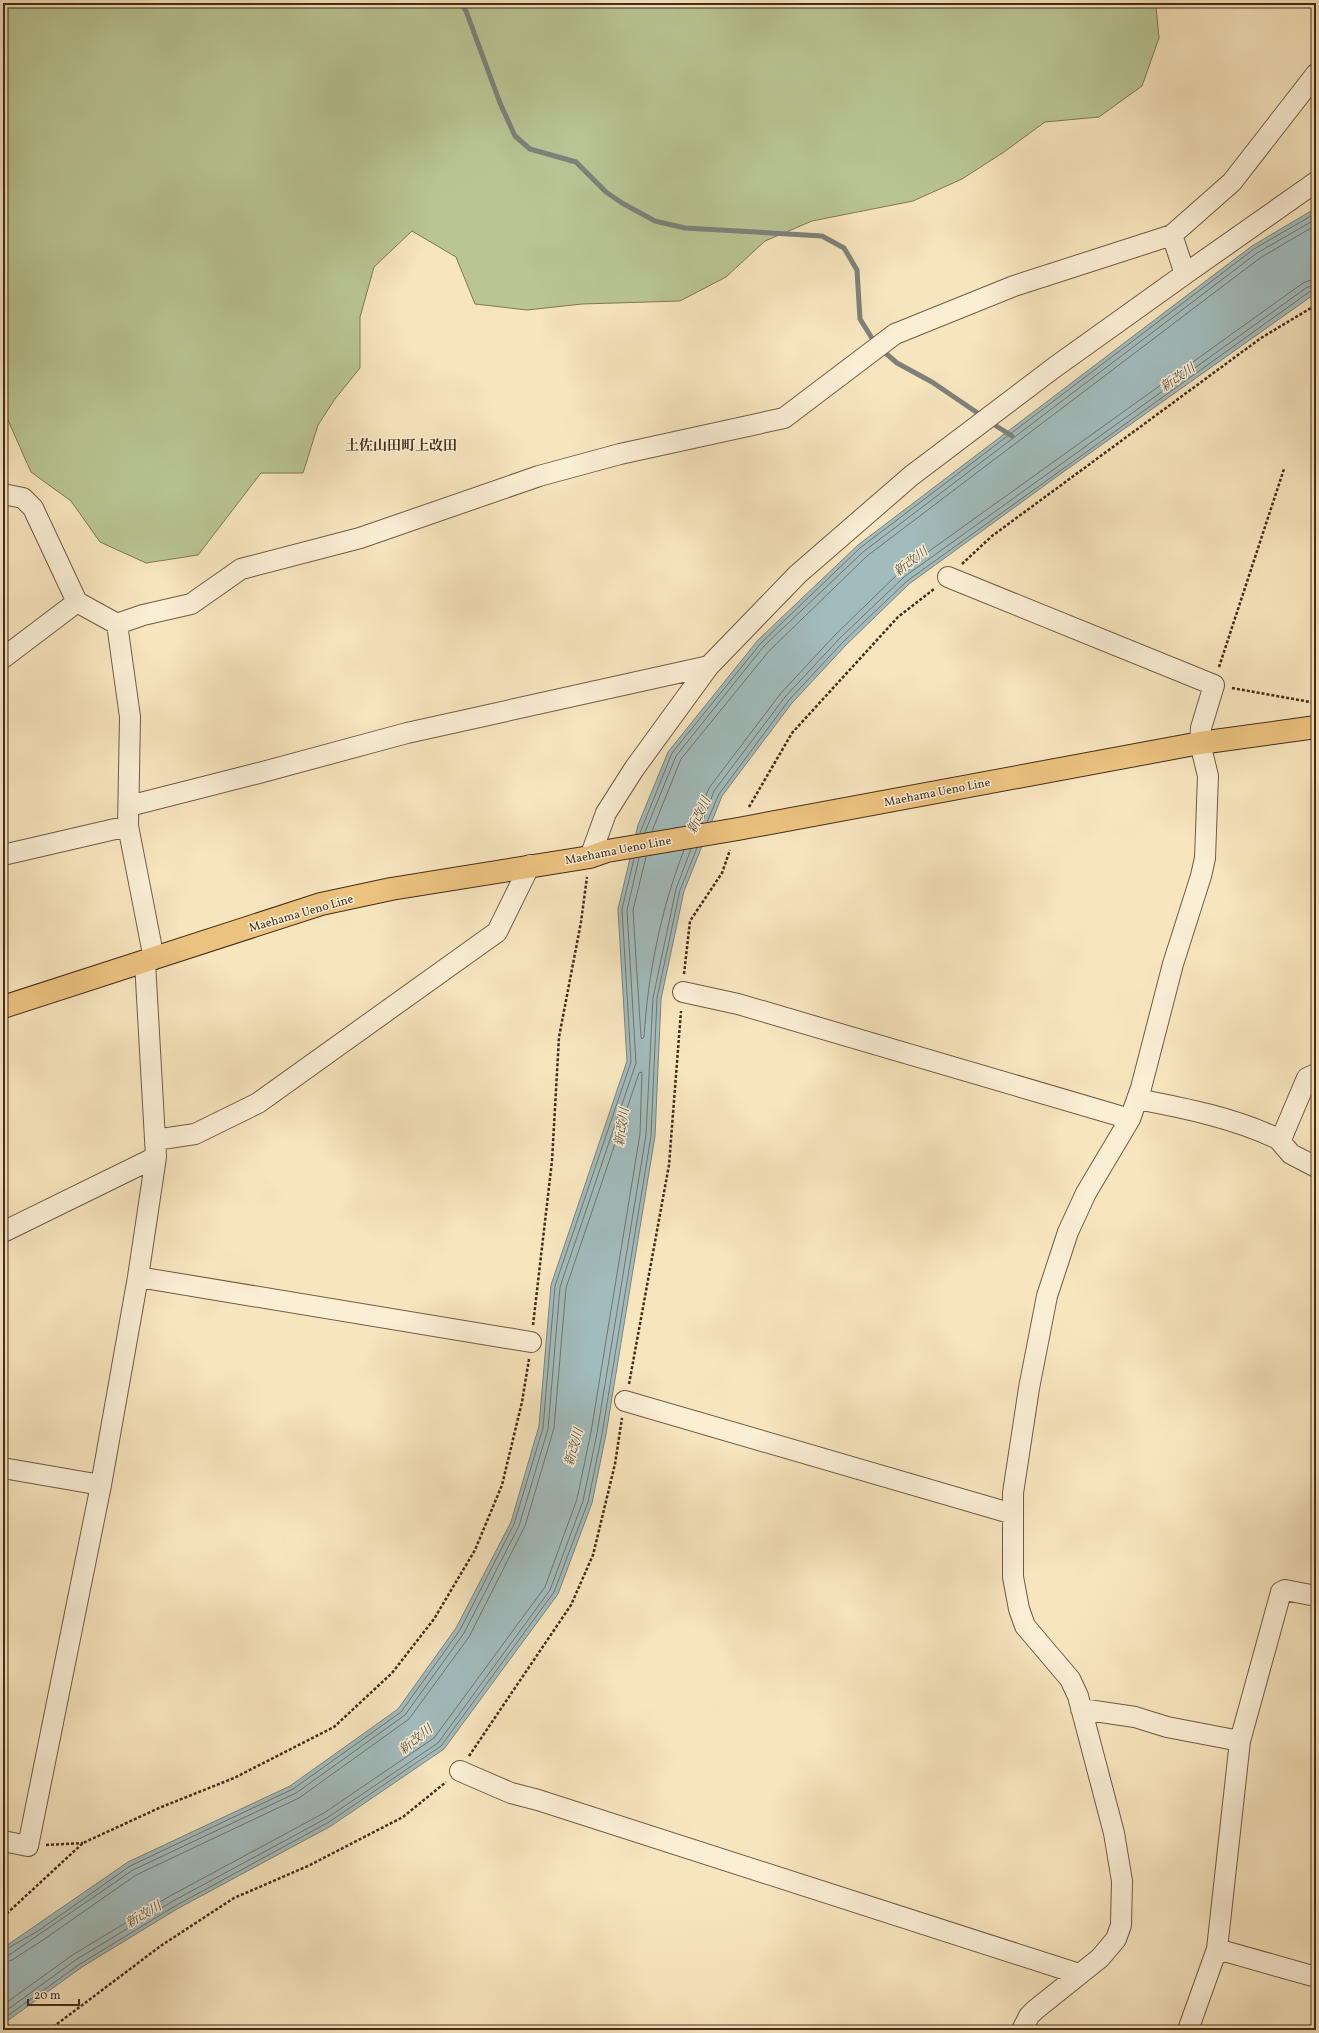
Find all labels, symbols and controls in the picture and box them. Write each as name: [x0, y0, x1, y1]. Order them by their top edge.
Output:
water label: 新改川: [1157, 359, 1201, 397]
district label: 土佐山田町上改田: [345, 437, 457, 456]
water label: 新改川: [890, 542, 934, 582]
street label: Maehama Ueno Line: [883, 775, 992, 811]
water label: 新改川: [684, 793, 717, 837]
street label: Maehama Ueno Line: [564, 833, 673, 869]
street label: Maehama Ueno Line: [247, 891, 356, 937]
water label: 新改川: [611, 1105, 635, 1148]
water label: 新改川: [561, 1424, 589, 1469]
water label: 新改川: [395, 1720, 439, 1760]
water label: 新改川: [123, 1897, 167, 1933]
scale bar: [28, 1981, 79, 2007]
text: 20 m: [34, 1988, 61, 2004]

